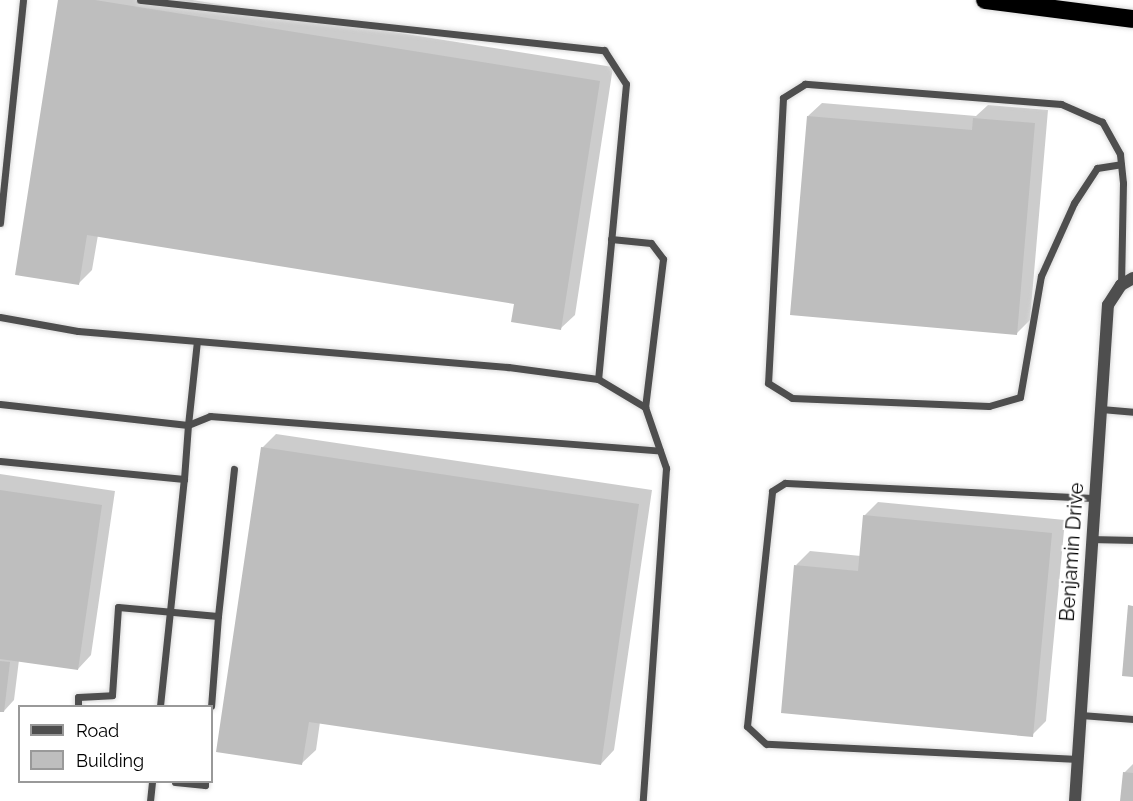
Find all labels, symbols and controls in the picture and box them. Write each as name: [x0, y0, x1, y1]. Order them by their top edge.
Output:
street label: Benjamin Drive: [1055, 482, 1089, 622]
legend: [18, 705, 213, 783]
text: Road: [76, 720, 119, 741]
text: Building: [76, 750, 144, 771]

